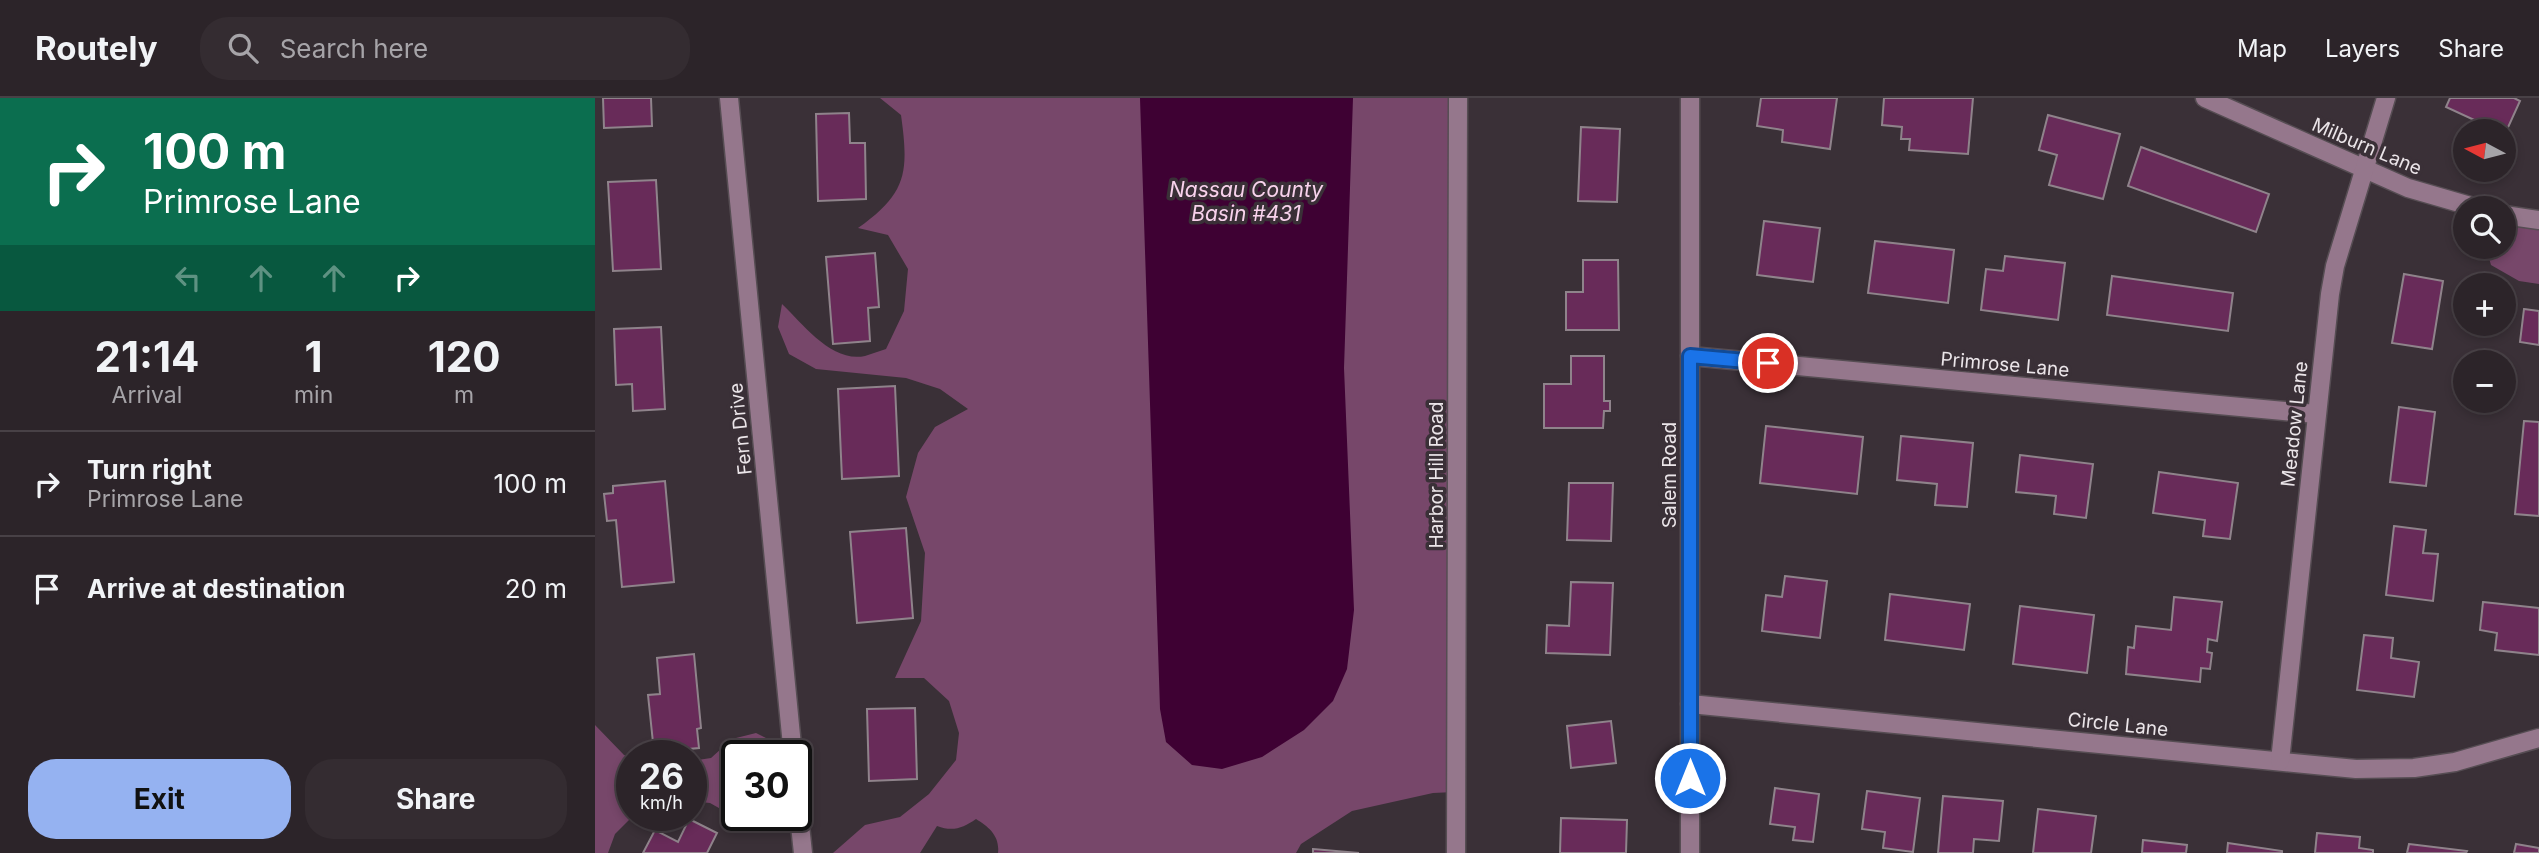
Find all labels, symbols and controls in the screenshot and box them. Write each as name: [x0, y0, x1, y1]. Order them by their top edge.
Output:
search box: [200, 17, 690, 80]
text: Routely: [35, 28, 158, 68]
icon: search: [224, 29, 262, 67]
text: Search here: [280, 33, 428, 64]
text: Map: [2237, 34, 2287, 63]
text: Layers: [2325, 34, 2400, 63]
text: Share: [2438, 34, 2504, 63]
street label: Milburn Lane: [2308, 113, 2425, 180]
north arrow: [2453, 119, 2517, 182]
map controls: [2453, 119, 2516, 413]
text: 100 m: [143, 122, 287, 181]
icon: right: [28, 126, 119, 217]
water label: Nassau County Basin #431: [1169, 177, 1324, 226]
text: Primrose Lane: [143, 182, 361, 221]
button: search: [2453, 196, 2516, 259]
icon: left: [169, 259, 207, 297]
icon: ahead: [242, 259, 280, 297]
icon: ahead: [315, 259, 353, 297]
icon: right: [388, 259, 426, 297]
button: +: [2453, 273, 2516, 336]
text: 21:14: [94, 331, 200, 382]
text: 1: [305, 331, 323, 382]
text: 120: [428, 331, 501, 382]
pin: [1738, 333, 1798, 393]
icon: arrive: [1749, 344, 1787, 382]
street label: Primrose Lane: [1940, 347, 2070, 382]
button: −: [2453, 350, 2516, 413]
street label: Meadow Lane: [2276, 360, 2313, 488]
text: Arrival: [112, 381, 182, 409]
text: min: [294, 381, 333, 409]
text: m: [454, 381, 474, 409]
street label: Fern Drive: [724, 382, 757, 476]
street label: Harbor Hill Road: [1425, 402, 1448, 548]
street label: Salem Road: [1658, 422, 1681, 528]
text: Turn right: [87, 454, 212, 485]
icon: right: [28, 465, 66, 503]
text: 100 m: [494, 468, 567, 499]
text: Primrose Lane: [87, 485, 243, 513]
icon: arrive: [28, 570, 66, 608]
text: Arrive at destination: [87, 573, 346, 604]
text: 20 m: [505, 573, 567, 604]
street label: Circle Lane: [2067, 708, 2169, 741]
speed limit sign: 30: [721, 740, 812, 831]
position arrow: [1653, 741, 1727, 815]
text: 26: [639, 755, 684, 797]
button: Exit: [28, 759, 291, 839]
button: Share: [305, 759, 567, 839]
text: km/h: [640, 792, 683, 813]

